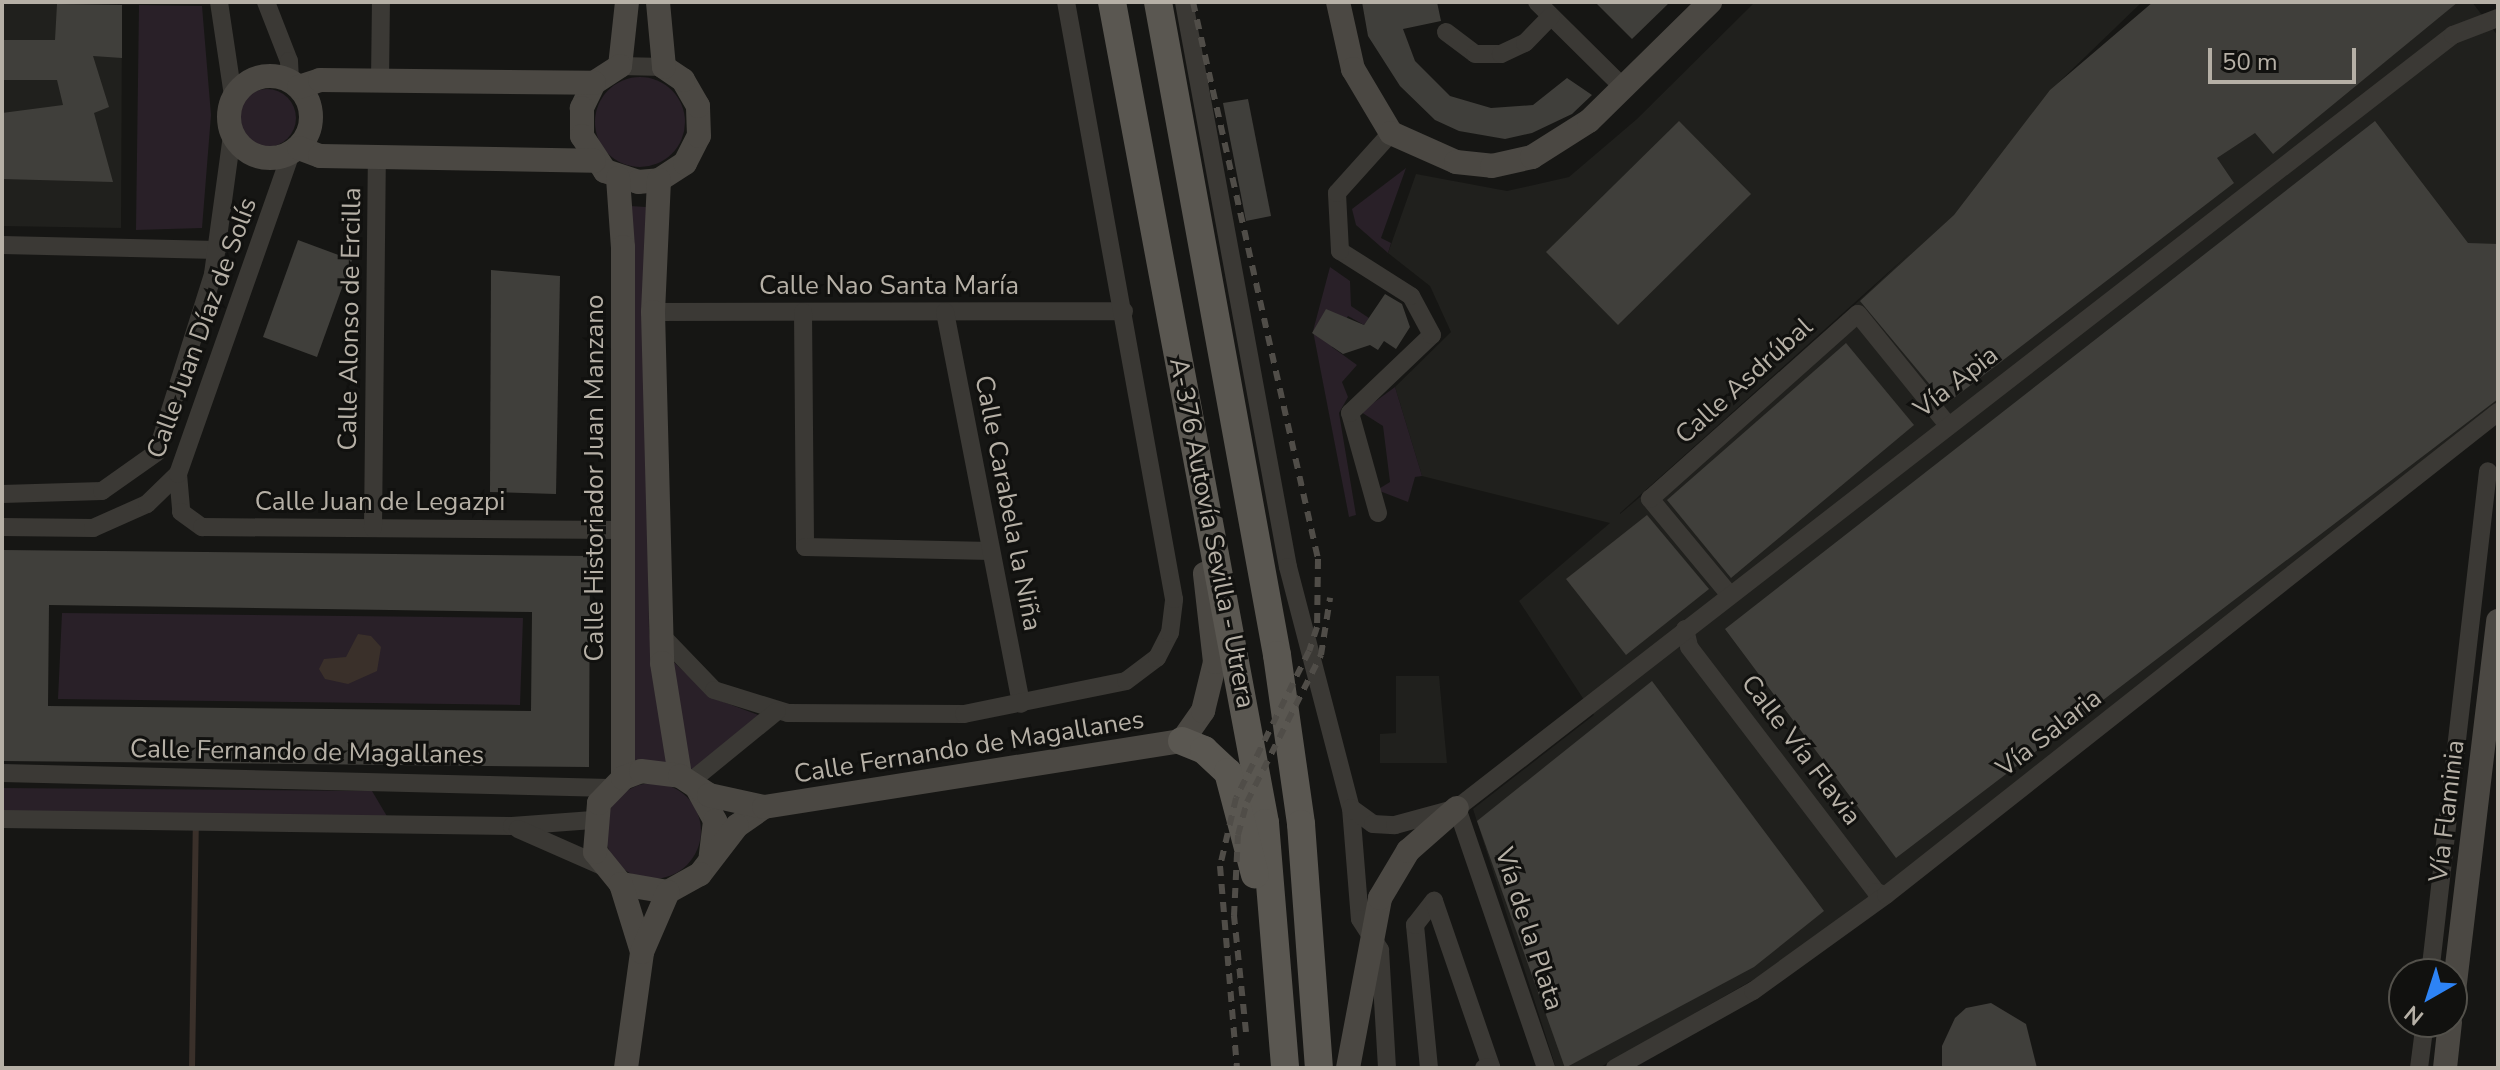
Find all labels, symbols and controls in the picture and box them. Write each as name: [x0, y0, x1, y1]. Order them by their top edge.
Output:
scale bar: [2212, 32, 2360, 82]
text: 50 m: [2222, 46, 2278, 78]
street label: Calle Alonso de Ercilla: [332, 187, 368, 451]
street label: Calle Juan Díaz de Solís: [140, 193, 264, 463]
street label: Calle Nao Santa María: [759, 270, 1019, 302]
street label: Calle Historiador Juan Manzano: [579, 295, 611, 661]
street label: Calle Asdrúbal: [1669, 311, 1819, 451]
street label: Vía Apia: [1908, 339, 2004, 425]
street label: A-376 Autovía Sevilla - Utrera: [1163, 355, 1261, 711]
street label: Calle Carabela la Niña: [968, 373, 1048, 633]
street label: Calle Juan de Legazpi: [255, 486, 505, 518]
street label: Calle Vía Flavia: [1734, 669, 1868, 831]
street label: Vía Salaria: [1990, 682, 2108, 784]
street label: Calle Fernando de Magallanes: [792, 704, 1146, 790]
street label: Calle Fernando de Magallanes: [130, 733, 484, 771]
street label: Vía Flaminia: [2423, 738, 2471, 884]
street label: Vía de la Plata: [1488, 844, 1570, 1014]
north arrow: [2388, 958, 2468, 1038]
text: N: [2398, 998, 2430, 1032]

